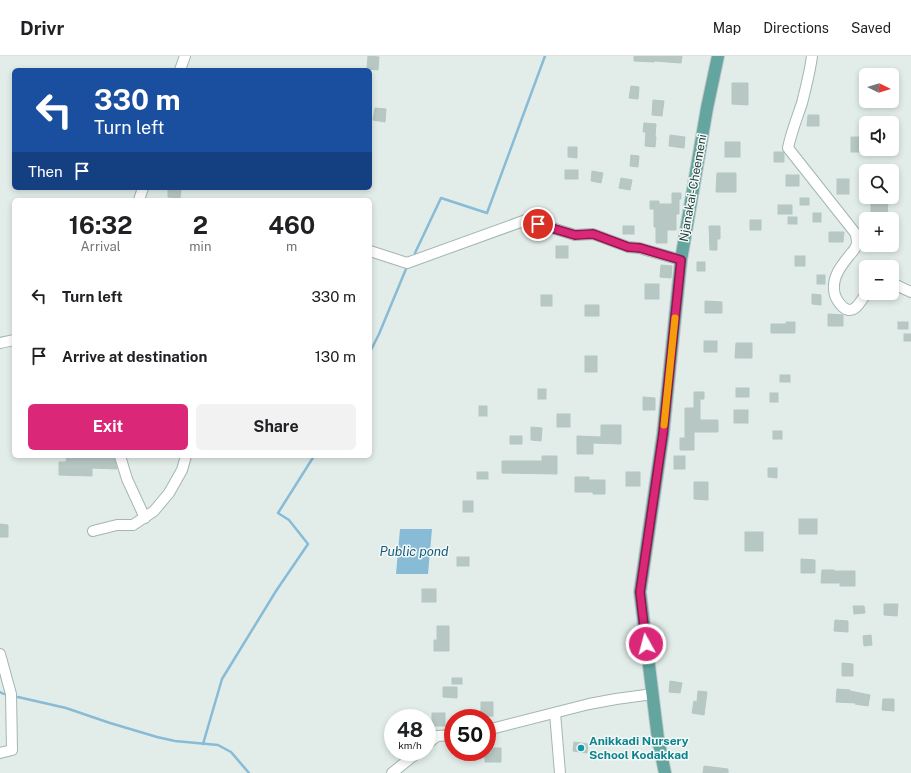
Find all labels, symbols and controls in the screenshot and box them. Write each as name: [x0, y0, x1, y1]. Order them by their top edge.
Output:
text: Drivr: [20, 17, 64, 39]
text: Map: [713, 20, 741, 36]
text: Directions: [763, 20, 829, 36]
text: Saved: [851, 20, 891, 36]
north arrow: [859, 68, 899, 108]
map controls: [859, 68, 899, 300]
text: 330 m: [94, 83, 181, 116]
icon: left: [28, 84, 80, 136]
button: sound: [859, 116, 899, 156]
text: Turn left: [94, 117, 164, 138]
street label: Njanakai-Cheemeni: [677, 133, 709, 243]
icon: arrive: [71, 160, 93, 182]
text: Then: [28, 163, 63, 180]
button: search: [859, 164, 899, 204]
pin: [521, 207, 555, 241]
text: 16:32: [69, 211, 133, 239]
text: 2: [193, 211, 208, 239]
text: 460: [268, 211, 315, 239]
button: +: [859, 212, 899, 252]
icon: arrive: [527, 213, 549, 235]
text: Arrival: [81, 239, 121, 254]
text: min: [189, 239, 211, 254]
text: m: [286, 239, 297, 254]
button: −: [859, 260, 899, 300]
icon: left: [28, 285, 50, 307]
text: Turn left: [62, 288, 123, 305]
text: 330 m: [311, 288, 356, 305]
icon: arrive: [28, 345, 50, 367]
text: Arrive at destination: [62, 348, 207, 365]
text: 130 m: [315, 348, 356, 365]
button: Exit: [28, 404, 188, 450]
button: Share: [196, 404, 356, 450]
water label: Public pond: [380, 544, 449, 559]
position arrow: [625, 623, 667, 665]
speed limit sign: 50: [444, 709, 496, 761]
text: 48: [397, 718, 423, 742]
place label: Anikkadi Nursery School Kodakkad: [589, 734, 689, 762]
text: km/h: [398, 739, 422, 751]
marker: Anikkadi Nursery School Kodakkad: [576, 743, 586, 753]

